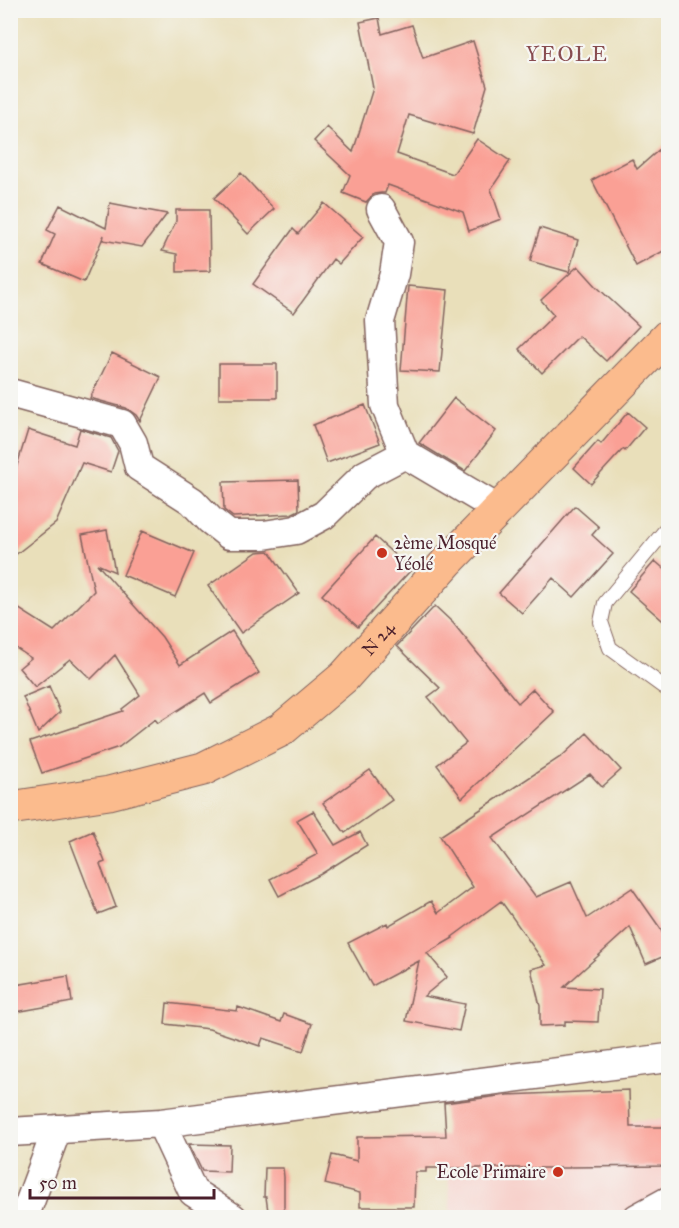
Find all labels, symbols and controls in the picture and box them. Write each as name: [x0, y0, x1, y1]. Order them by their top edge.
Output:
district label: YEOLE: [526, 41, 608, 67]
place label: 2ème Mosqué Yéolé: [394, 532, 497, 575]
marker: 2ème Mosqué Yéolé: [375, 546, 389, 560]
street label: N 24: [357, 617, 400, 660]
place label: Ecole Primaire: [436, 1161, 546, 1183]
scale bar: [30, 1162, 214, 1200]
marker: Ecole Primaire: [551, 1165, 565, 1179]
text: 50 m: [39, 1172, 77, 1194]

